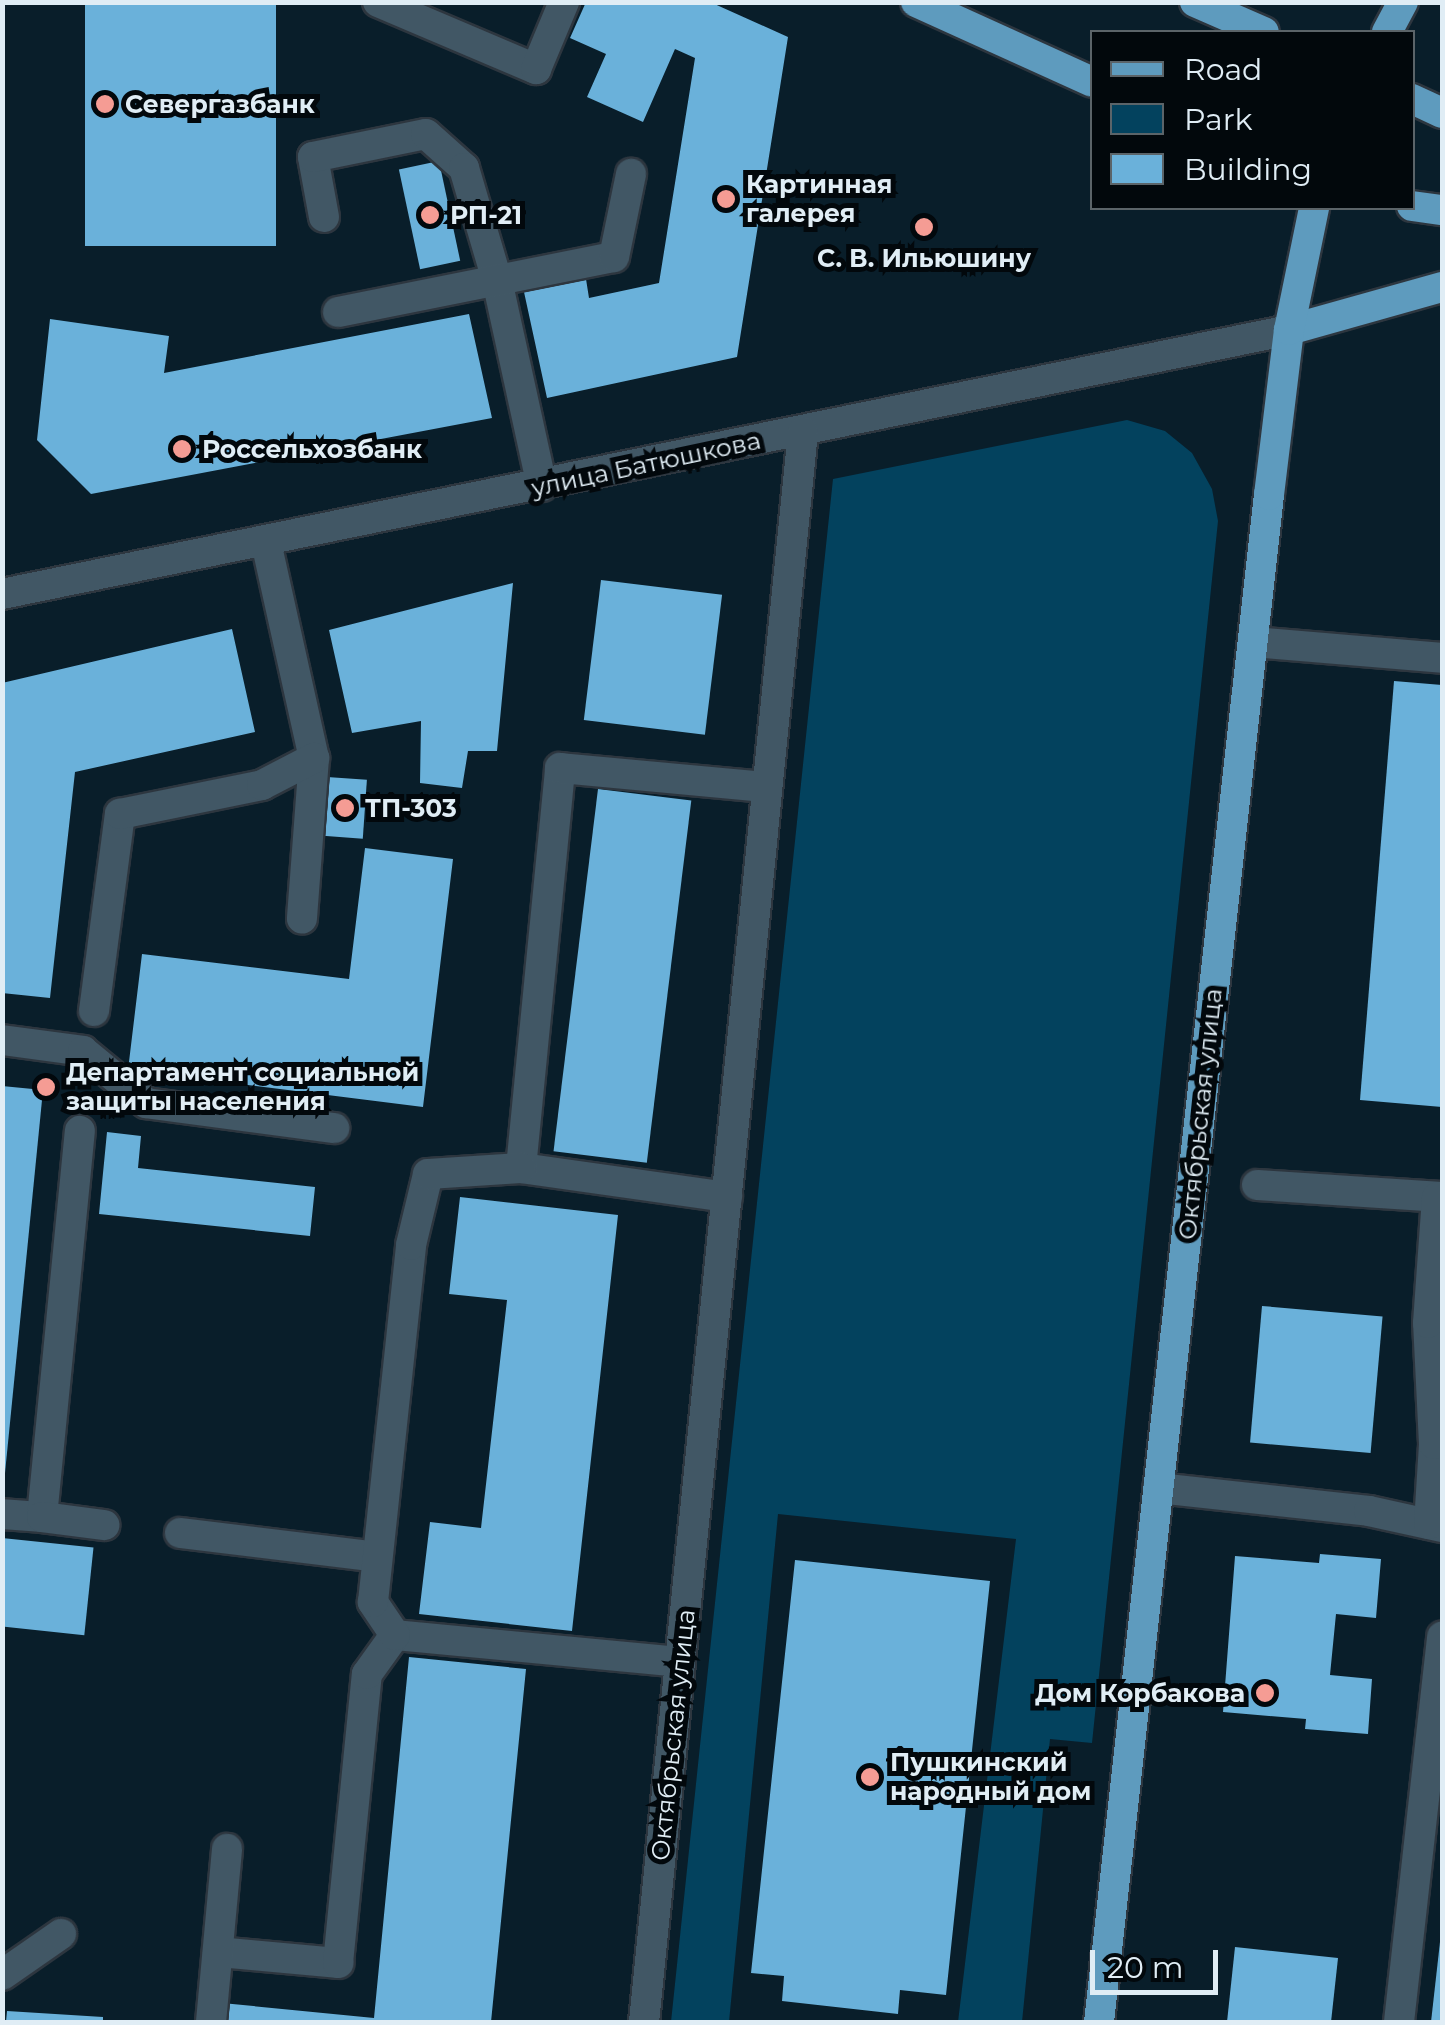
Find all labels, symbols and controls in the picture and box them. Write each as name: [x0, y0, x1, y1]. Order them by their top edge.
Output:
legend: [1090, 30, 1415, 210]
text: Road: [1184, 51, 1262, 88]
place label: Севергазбанк: [125, 89, 315, 119]
marker: Севергазбанк: [94, 93, 116, 115]
text: Park: [1184, 101, 1253, 138]
text: Building: [1184, 151, 1312, 188]
place label: Картинная галерея: [746, 170, 892, 229]
marker: Картинная галерея: [715, 188, 737, 210]
place label: РП-21: [450, 200, 522, 230]
marker: РП-21: [419, 204, 441, 226]
marker: С. В. Ильюшину: [913, 216, 935, 238]
place label: С. В. Ильюшину: [817, 243, 1031, 273]
street label: улица Батюшкова: [529, 425, 763, 503]
place label: Россельхозбанк: [202, 434, 422, 464]
marker: Россельхозбанк: [171, 438, 193, 460]
place label: ТП-303: [365, 793, 457, 823]
marker: ТП-303: [334, 797, 356, 819]
street label: Октябрьская улица: [1172, 987, 1228, 1241]
place label: Департамент социальной защиты населения: [66, 1058, 419, 1117]
marker: Департамент социальной защиты населения: [35, 1076, 57, 1098]
street label: Октябрьская улица: [645, 1608, 701, 1862]
place label: Дом Корбакова: [1035, 1678, 1245, 1708]
marker: Дом Корбакова: [1254, 1682, 1276, 1704]
place label: Пушкинский народный дом: [890, 1748, 1091, 1807]
marker: Пушкинский народный дом: [859, 1766, 881, 1788]
scale bar: [1095, 1930, 1222, 1992]
text: 20 m: [1107, 1949, 1184, 1986]

